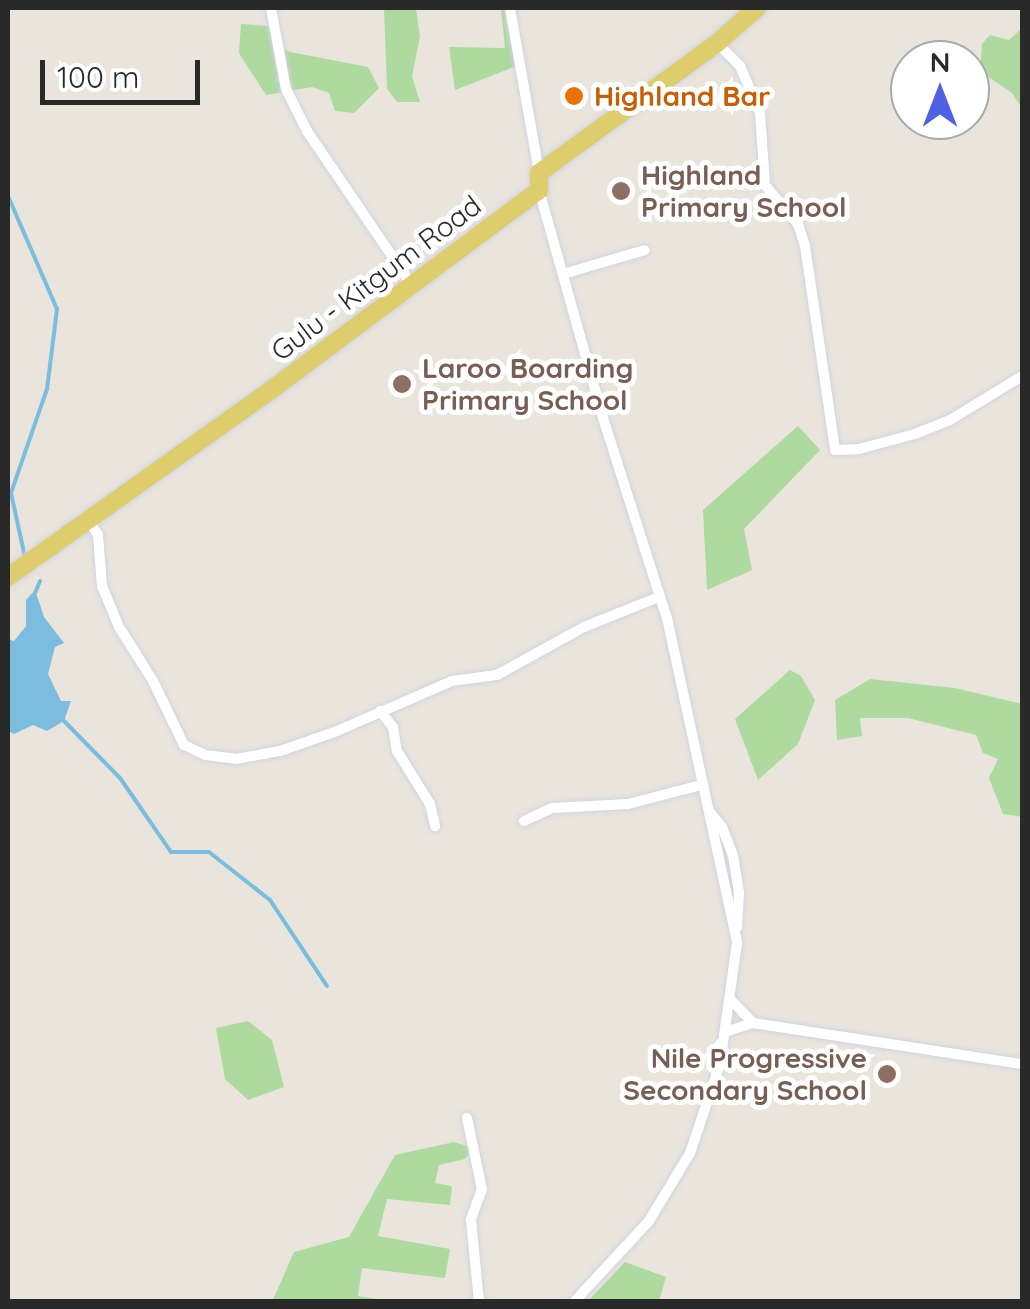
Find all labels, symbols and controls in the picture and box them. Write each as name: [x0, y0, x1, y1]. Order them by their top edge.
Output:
scale bar: [45, 40, 205, 102]
north arrow: [890, 40, 990, 140]
text: N: [930, 44, 950, 79]
text: 100 m: [57, 58, 139, 96]
place label: Highland Bar: [594, 79, 770, 113]
marker: Highland Bar: [563, 85, 585, 107]
place label: Highland Primary School: [641, 158, 847, 224]
marker: Highland Primary School: [610, 180, 632, 202]
street label: Gulu - Kitgum Road: [265, 188, 487, 368]
place label: Laroo Boarding Primary School: [422, 351, 633, 417]
marker: Laroo Boarding Primary School: [391, 373, 413, 395]
place label: Nile Progressive Secondary School: [623, 1041, 867, 1107]
marker: Nile Progressive Secondary School: [876, 1063, 898, 1085]

